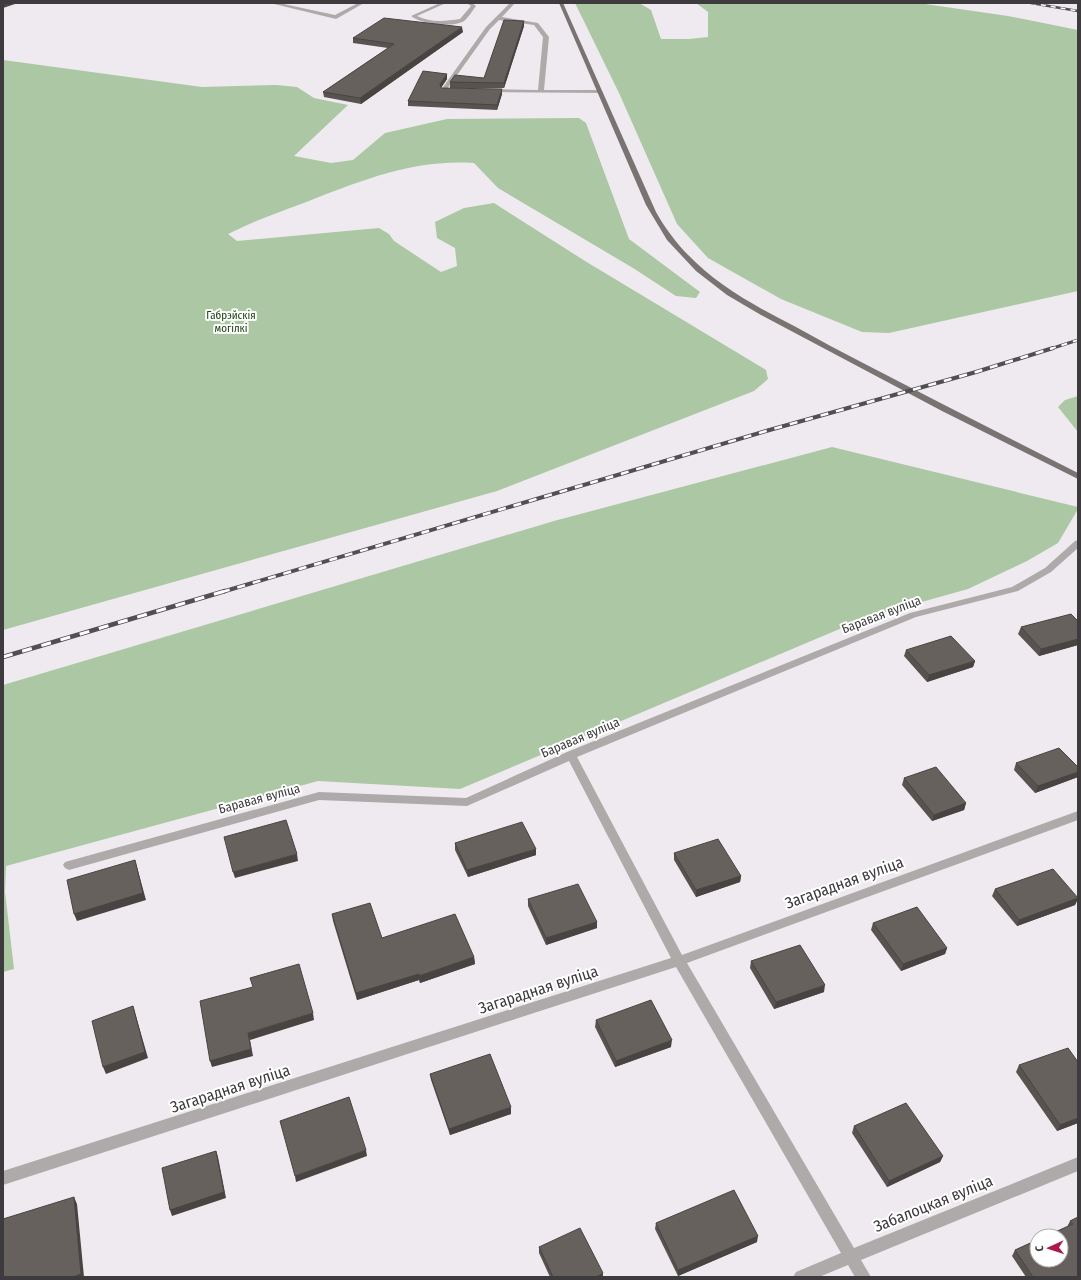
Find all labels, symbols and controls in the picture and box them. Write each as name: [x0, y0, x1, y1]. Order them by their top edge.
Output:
park label: Габрэйскія могілкі: [206, 309, 256, 335]
street label: Баравая вуліца: [839, 592, 923, 636]
street label: Баравая вуліца: [539, 714, 622, 761]
street label: Баравая вуліца: [217, 780, 302, 817]
street label: Загарадная вуліца: [782, 852, 906, 913]
street label: Загарадная вуліца: [476, 961, 600, 1018]
street label: Загарадная вуліца: [168, 1060, 292, 1117]
street label: Забалоцкая вуліца: [871, 1171, 996, 1236]
north arrow: [1029, 1228, 1069, 1268]
text: С: [1033, 1245, 1046, 1252]

